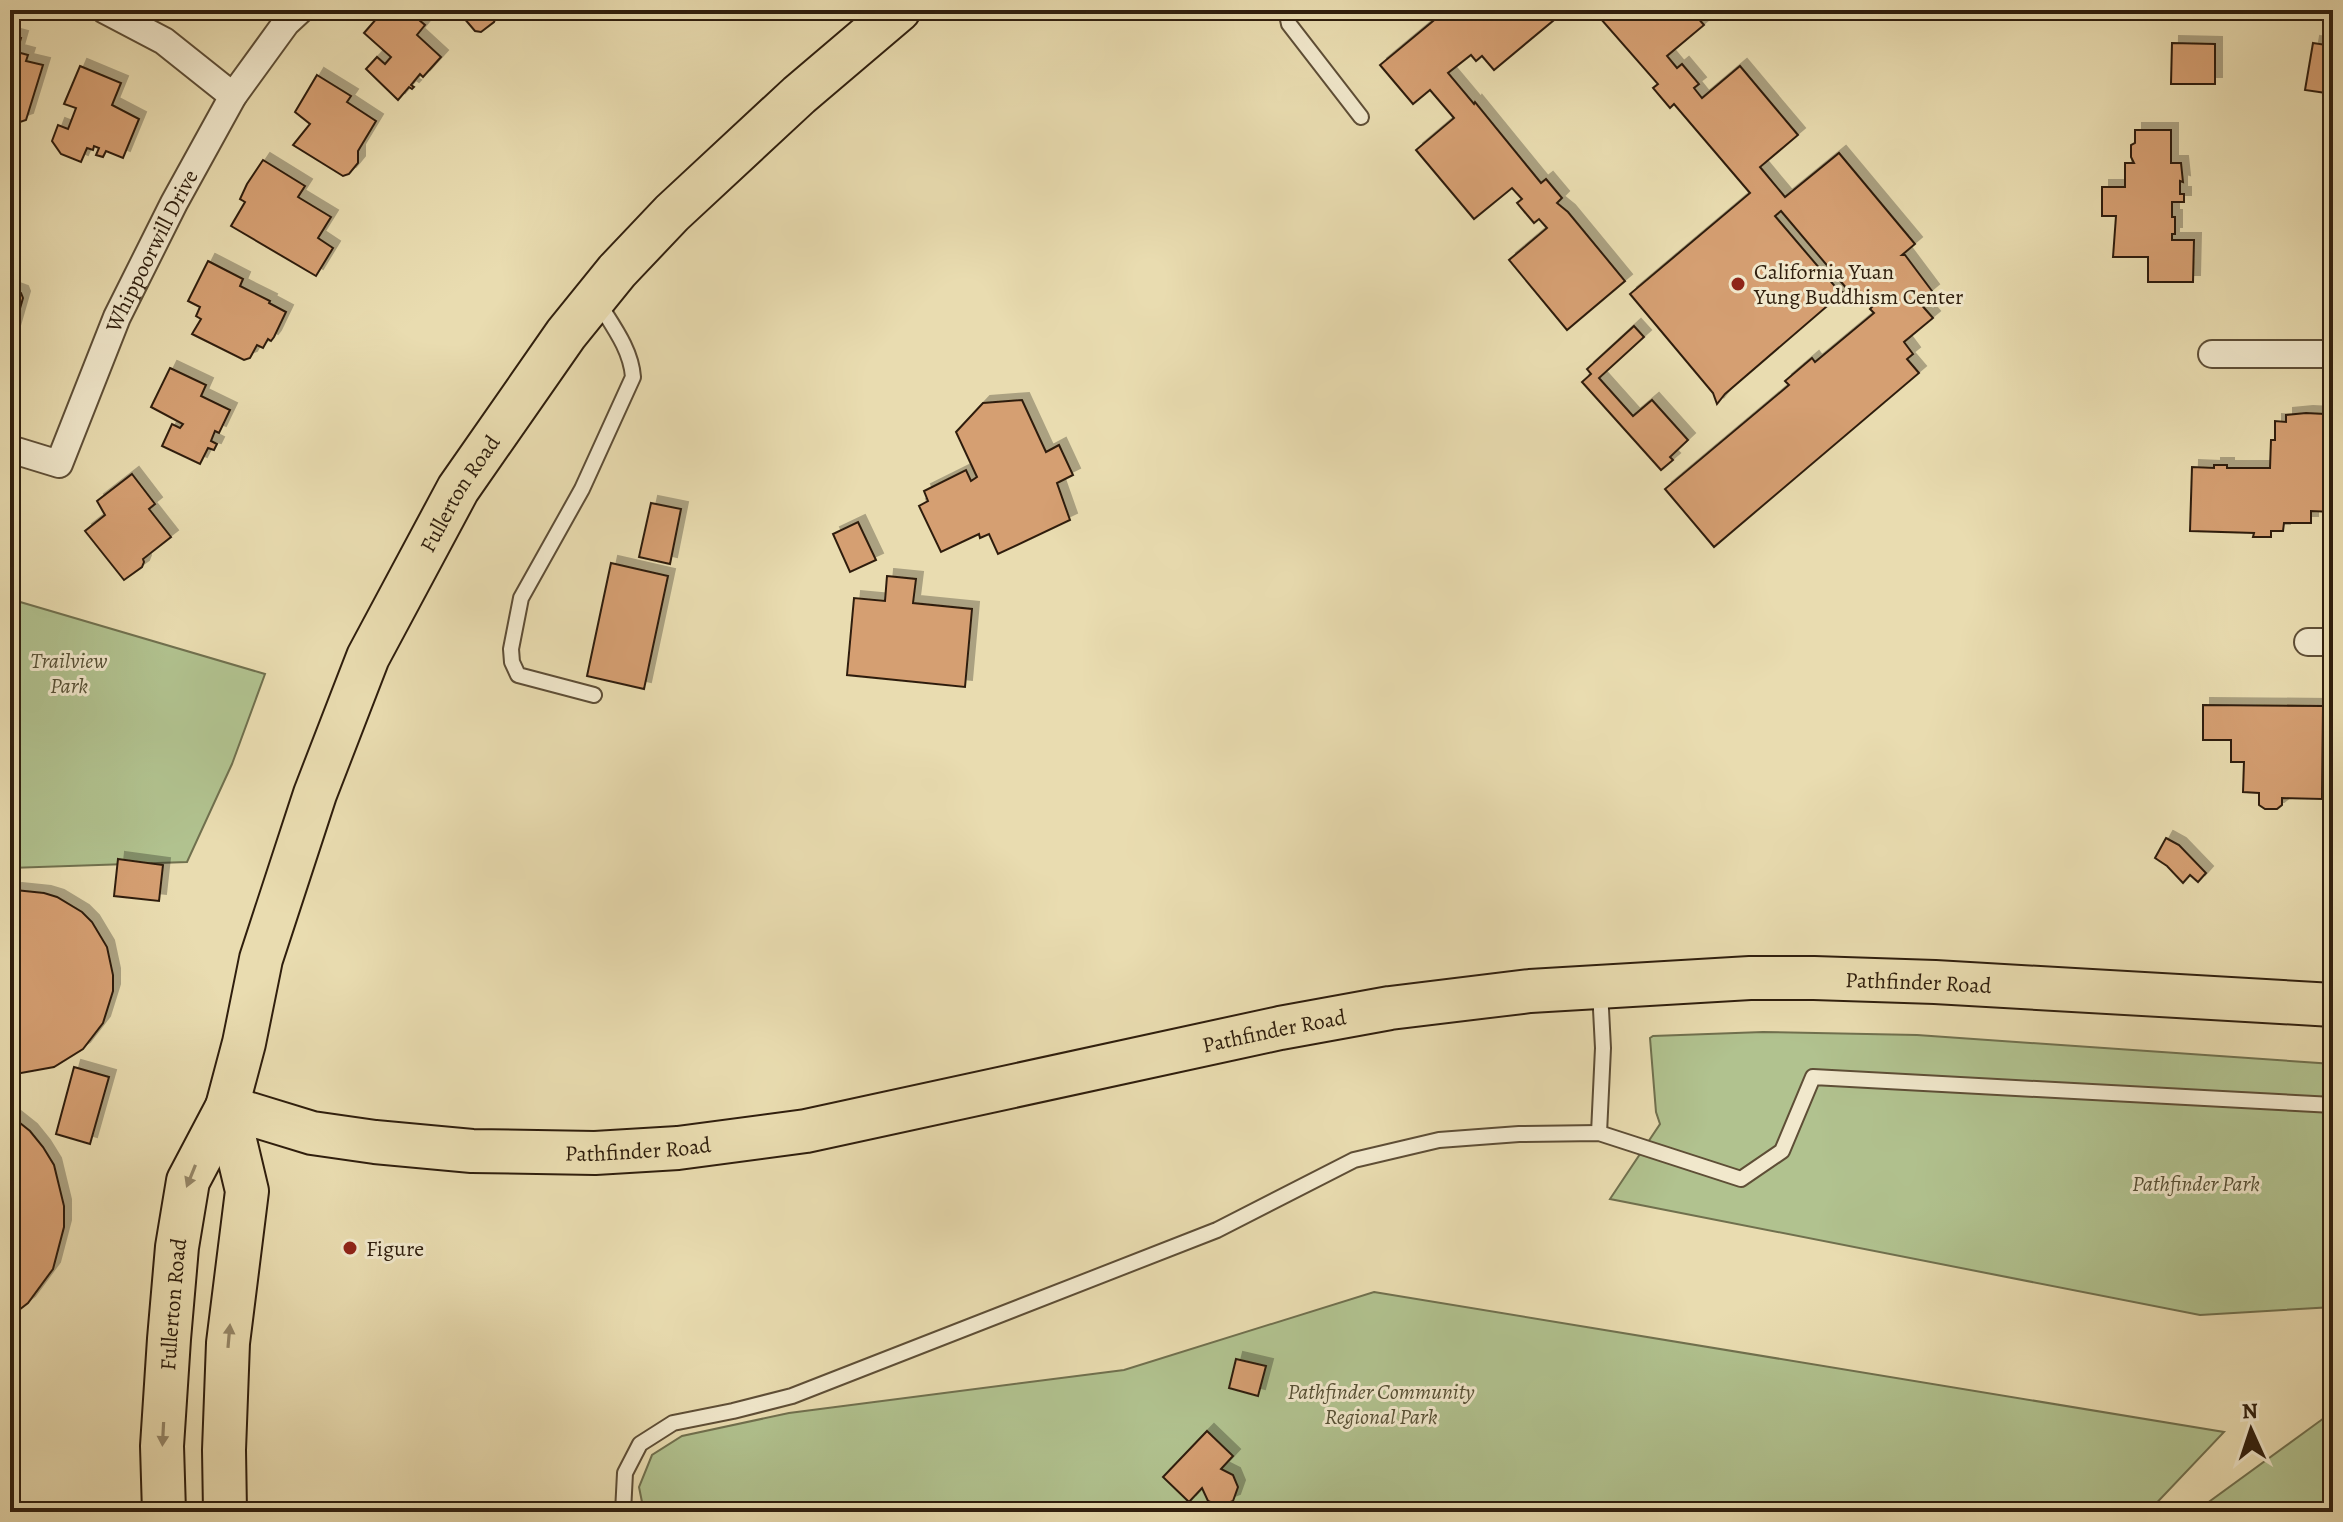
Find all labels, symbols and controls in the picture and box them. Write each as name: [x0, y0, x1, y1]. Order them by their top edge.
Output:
street label: Whippoorwill Drive: [98, 164, 206, 337]
place label: California Yuan Yung Buddhism Center: [1753, 257, 1963, 312]
marker: California Yuan Yung Buddhism Center: [1729, 275, 1747, 293]
street label: Fullerton Road: [413, 429, 507, 558]
park label: Trailview Park: [31, 646, 107, 701]
street label: Pathfinder Road: [1845, 965, 1992, 1001]
street label: Pathfinder Road: [1199, 1002, 1349, 1061]
street label: Pathfinder Road: [565, 1130, 713, 1169]
one-way arrow: [185, 1164, 198, 1188]
park label: Pathfinder Park: [2132, 1169, 2260, 1199]
place label: Figure: [366, 1234, 424, 1264]
street label: Fullerton Road: [153, 1236, 194, 1372]
marker: Figure: [341, 1239, 359, 1257]
one-way arrow: [223, 1323, 236, 1348]
park label: Pathfinder Community Regional Park: [1287, 1377, 1475, 1432]
north arrow: [2211, 1390, 2291, 1470]
text: N: [2241, 1396, 2259, 1426]
one-way arrow: [156, 1422, 169, 1447]

